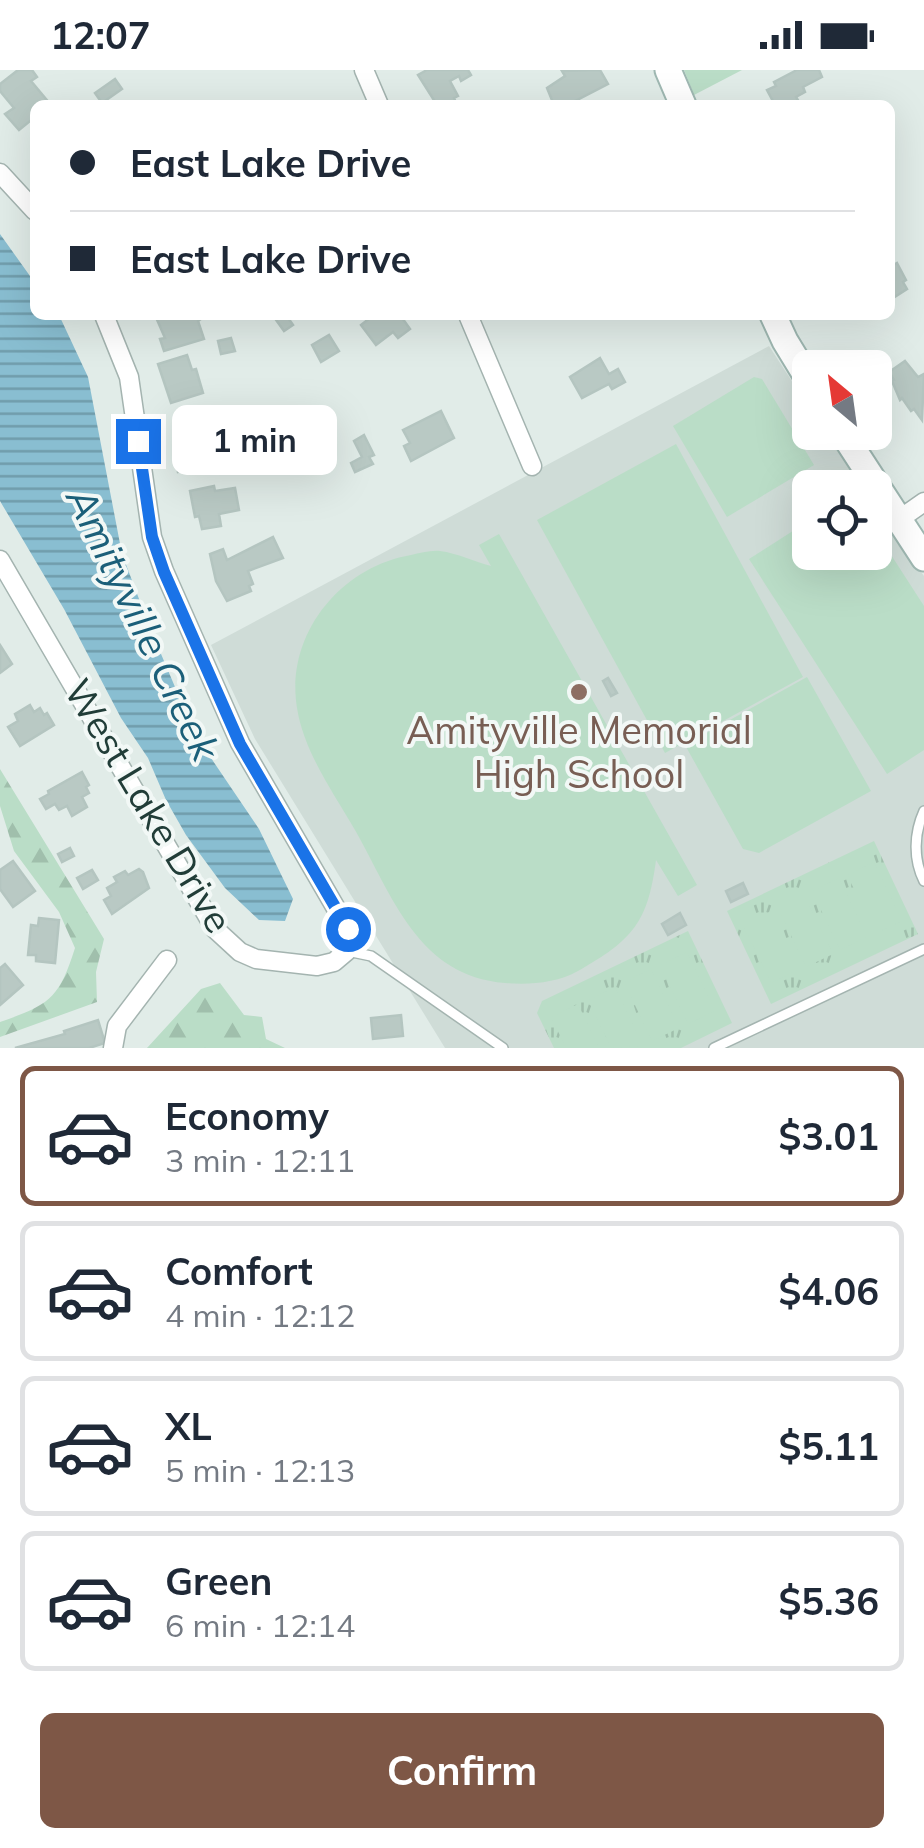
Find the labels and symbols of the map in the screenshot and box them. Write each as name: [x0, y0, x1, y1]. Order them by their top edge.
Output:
north arrow: [792, 350, 892, 450]
callout: 1 min: [173, 406, 338, 476]
route end: [116, 419, 161, 464]
water label: Amityville Creek: [56, 478, 232, 770]
street label: West Lake Drive: [54, 670, 243, 941]
marker: Amityville Memorial High School: [568, 681, 590, 703]
place label: Amityville Memorial High School: [406, 706, 752, 798]
route start: [326, 907, 371, 952]

